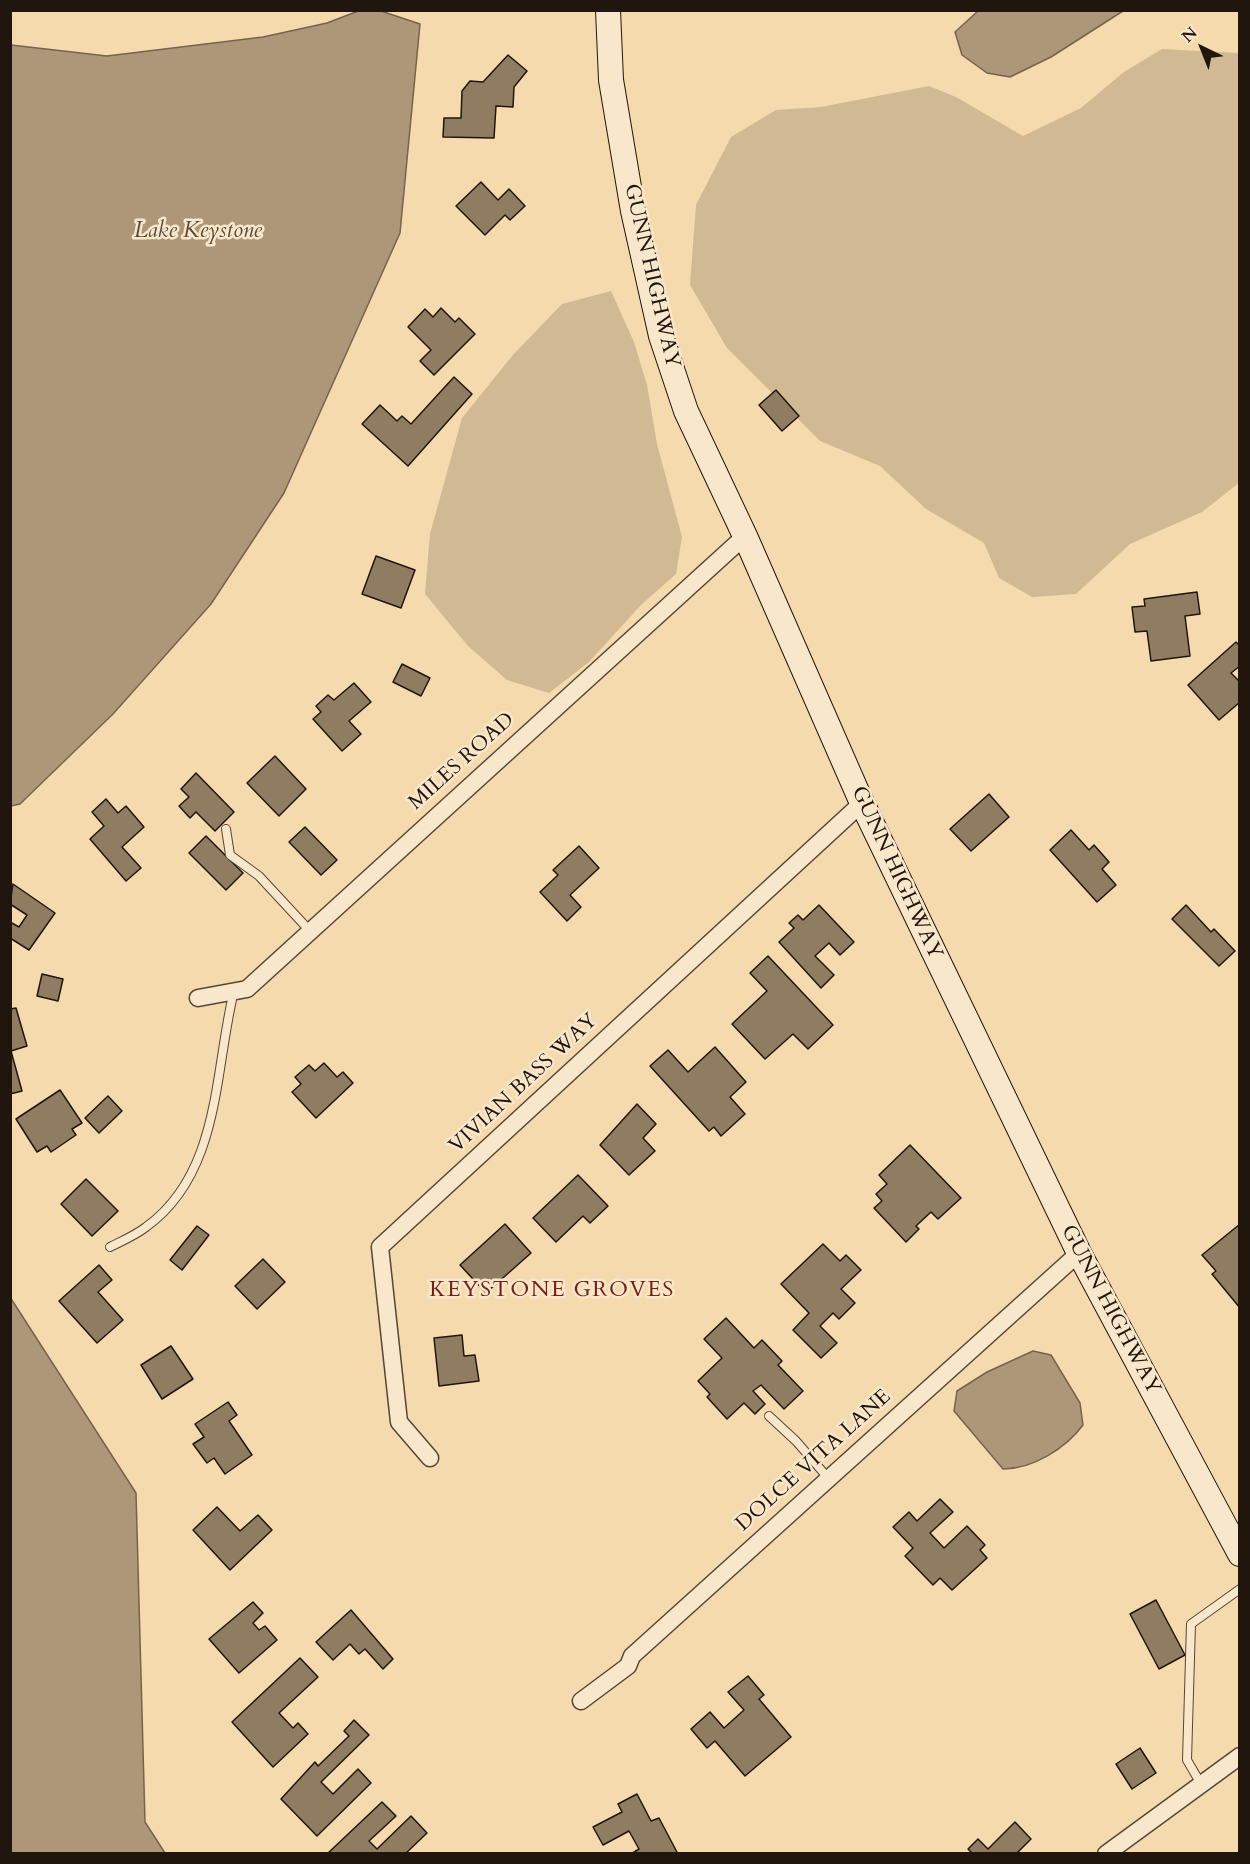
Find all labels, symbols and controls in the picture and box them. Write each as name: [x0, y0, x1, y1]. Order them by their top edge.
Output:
north arrow: [1172, 18, 1232, 78]
text: N: [1177, 22, 1202, 48]
street label: GUNN HIGHWAY: [618, 182, 684, 370]
water label: Lake Keystone: [134, 219, 262, 245]
street label: MILES ROAD: [404, 708, 520, 816]
street label: GUNN HIGHWAY: [845, 783, 947, 963]
street label: VIVIAN BASS WAY: [445, 1009, 603, 1159]
street label: GUNN HIGHWAY: [1055, 1221, 1165, 1399]
district label: KEYSTONE GROVES: [429, 1278, 675, 1304]
street label: DOLCE VITA LANE: [731, 1385, 897, 1537]

